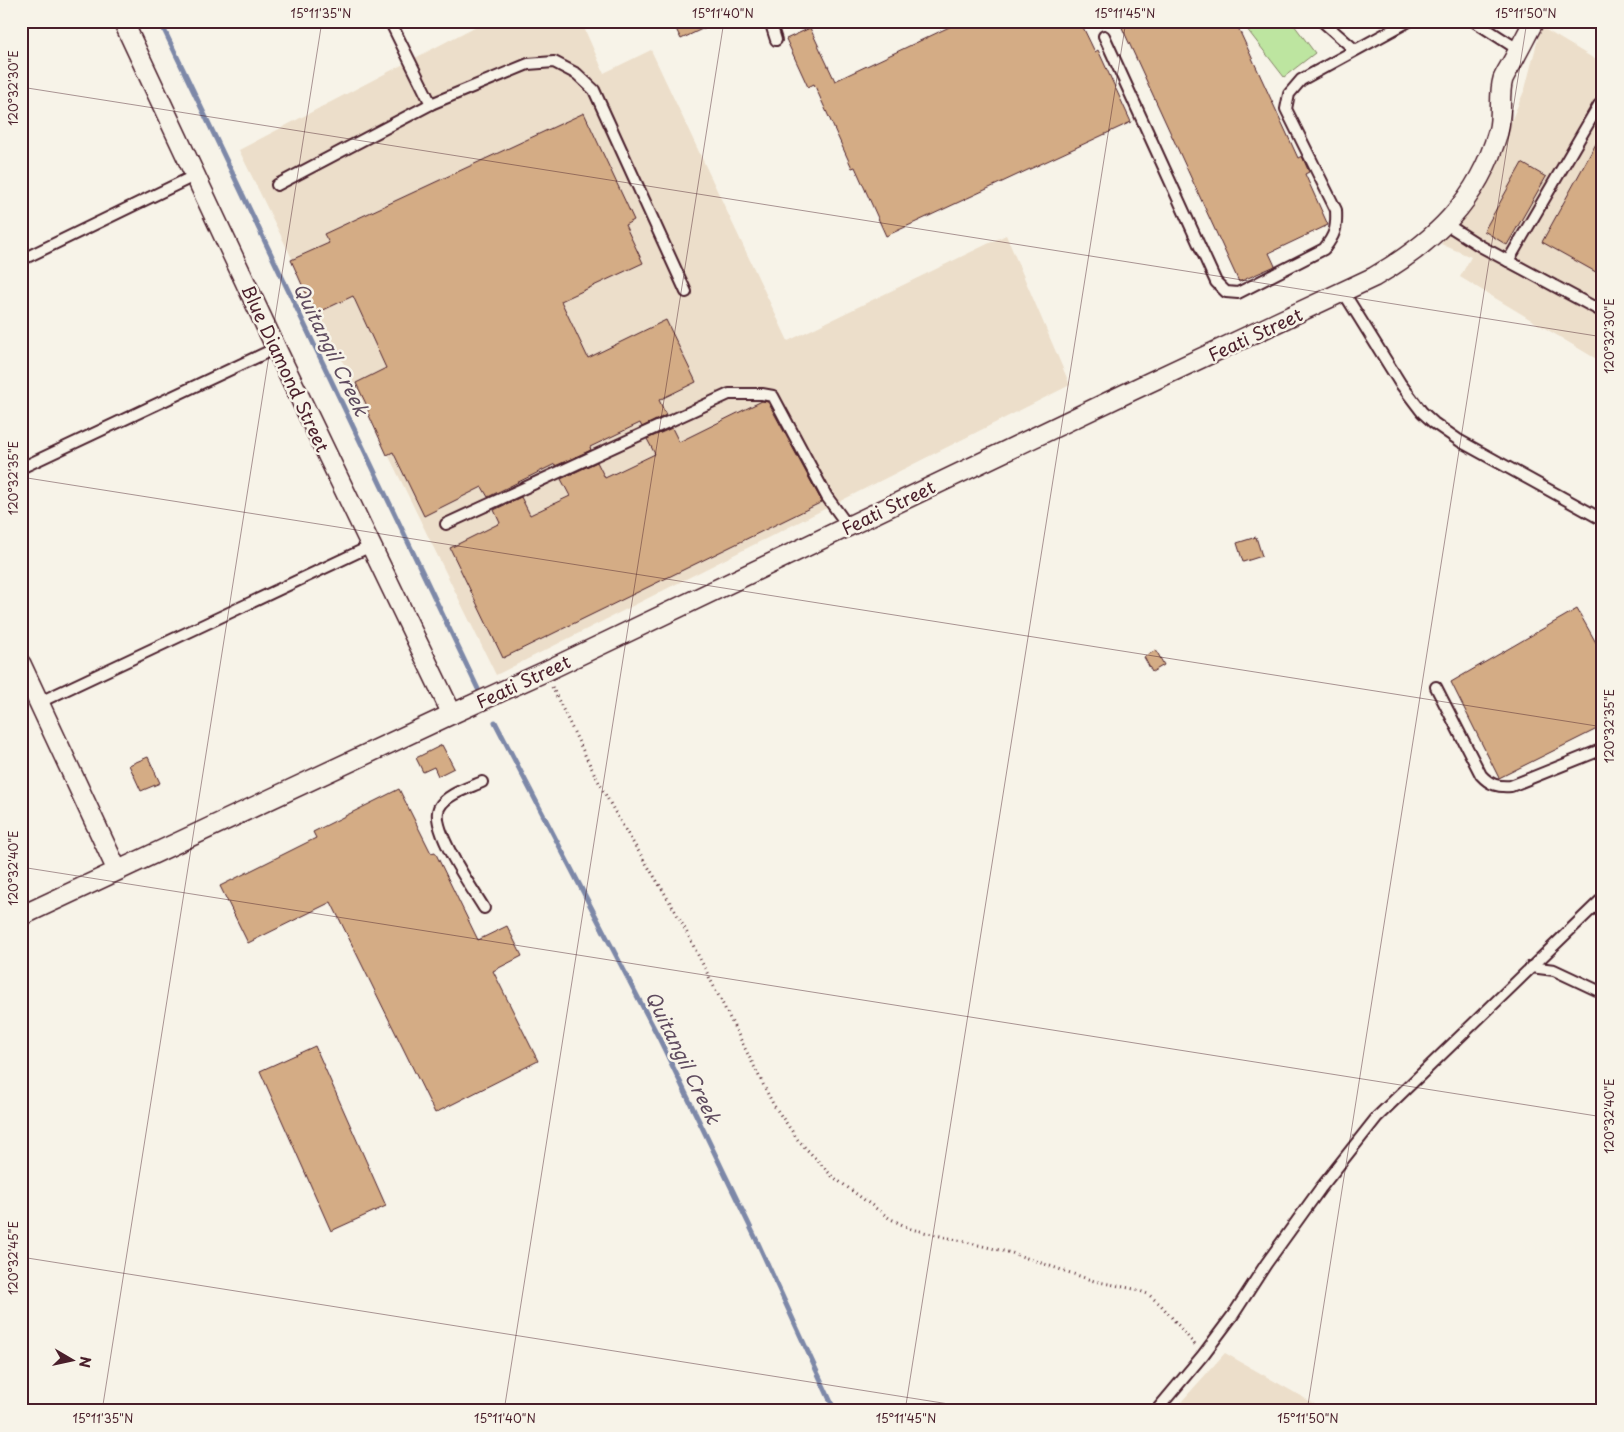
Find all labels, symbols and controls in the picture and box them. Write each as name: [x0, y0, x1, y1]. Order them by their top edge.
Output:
text: 15°11'35"N: [291, 4, 351, 22]
text: 15°11'40"N: [692, 4, 754, 22]
text: 15°11'45"N: [1095, 4, 1155, 22]
text: 15°11'50"N: [1495, 4, 1557, 22]
text: 120°32'30"E: [4, 50, 22, 126]
water label: Quitangil Creek: [288, 278, 377, 422]
street label: Blue Diamond Street: [235, 280, 337, 456]
text: 120°32'30"E: [1600, 298, 1618, 374]
street label: Feati Street: [1203, 300, 1307, 368]
text: 120°32'35"E: [4, 441, 22, 515]
street label: Feati Street: [837, 473, 939, 541]
street label: Feati Street: [471, 647, 575, 715]
text: 120°32'35"E: [1600, 689, 1618, 763]
text: 120°32'40"E: [4, 830, 22, 906]
water label: Quitangil Creek: [640, 986, 729, 1130]
text: 120°32'40"E: [1600, 1078, 1618, 1154]
text: 120°32'45"E: [4, 1221, 22, 1295]
north arrow: [48, 1334, 98, 1384]
text: N: [74, 1355, 97, 1369]
text: 15°11'35"N: [73, 1409, 133, 1427]
text: 15°11'40"N: [474, 1409, 536, 1427]
text: 15°11'45"N: [876, 1409, 936, 1427]
text: 15°11'50"N: [1277, 1409, 1339, 1427]

